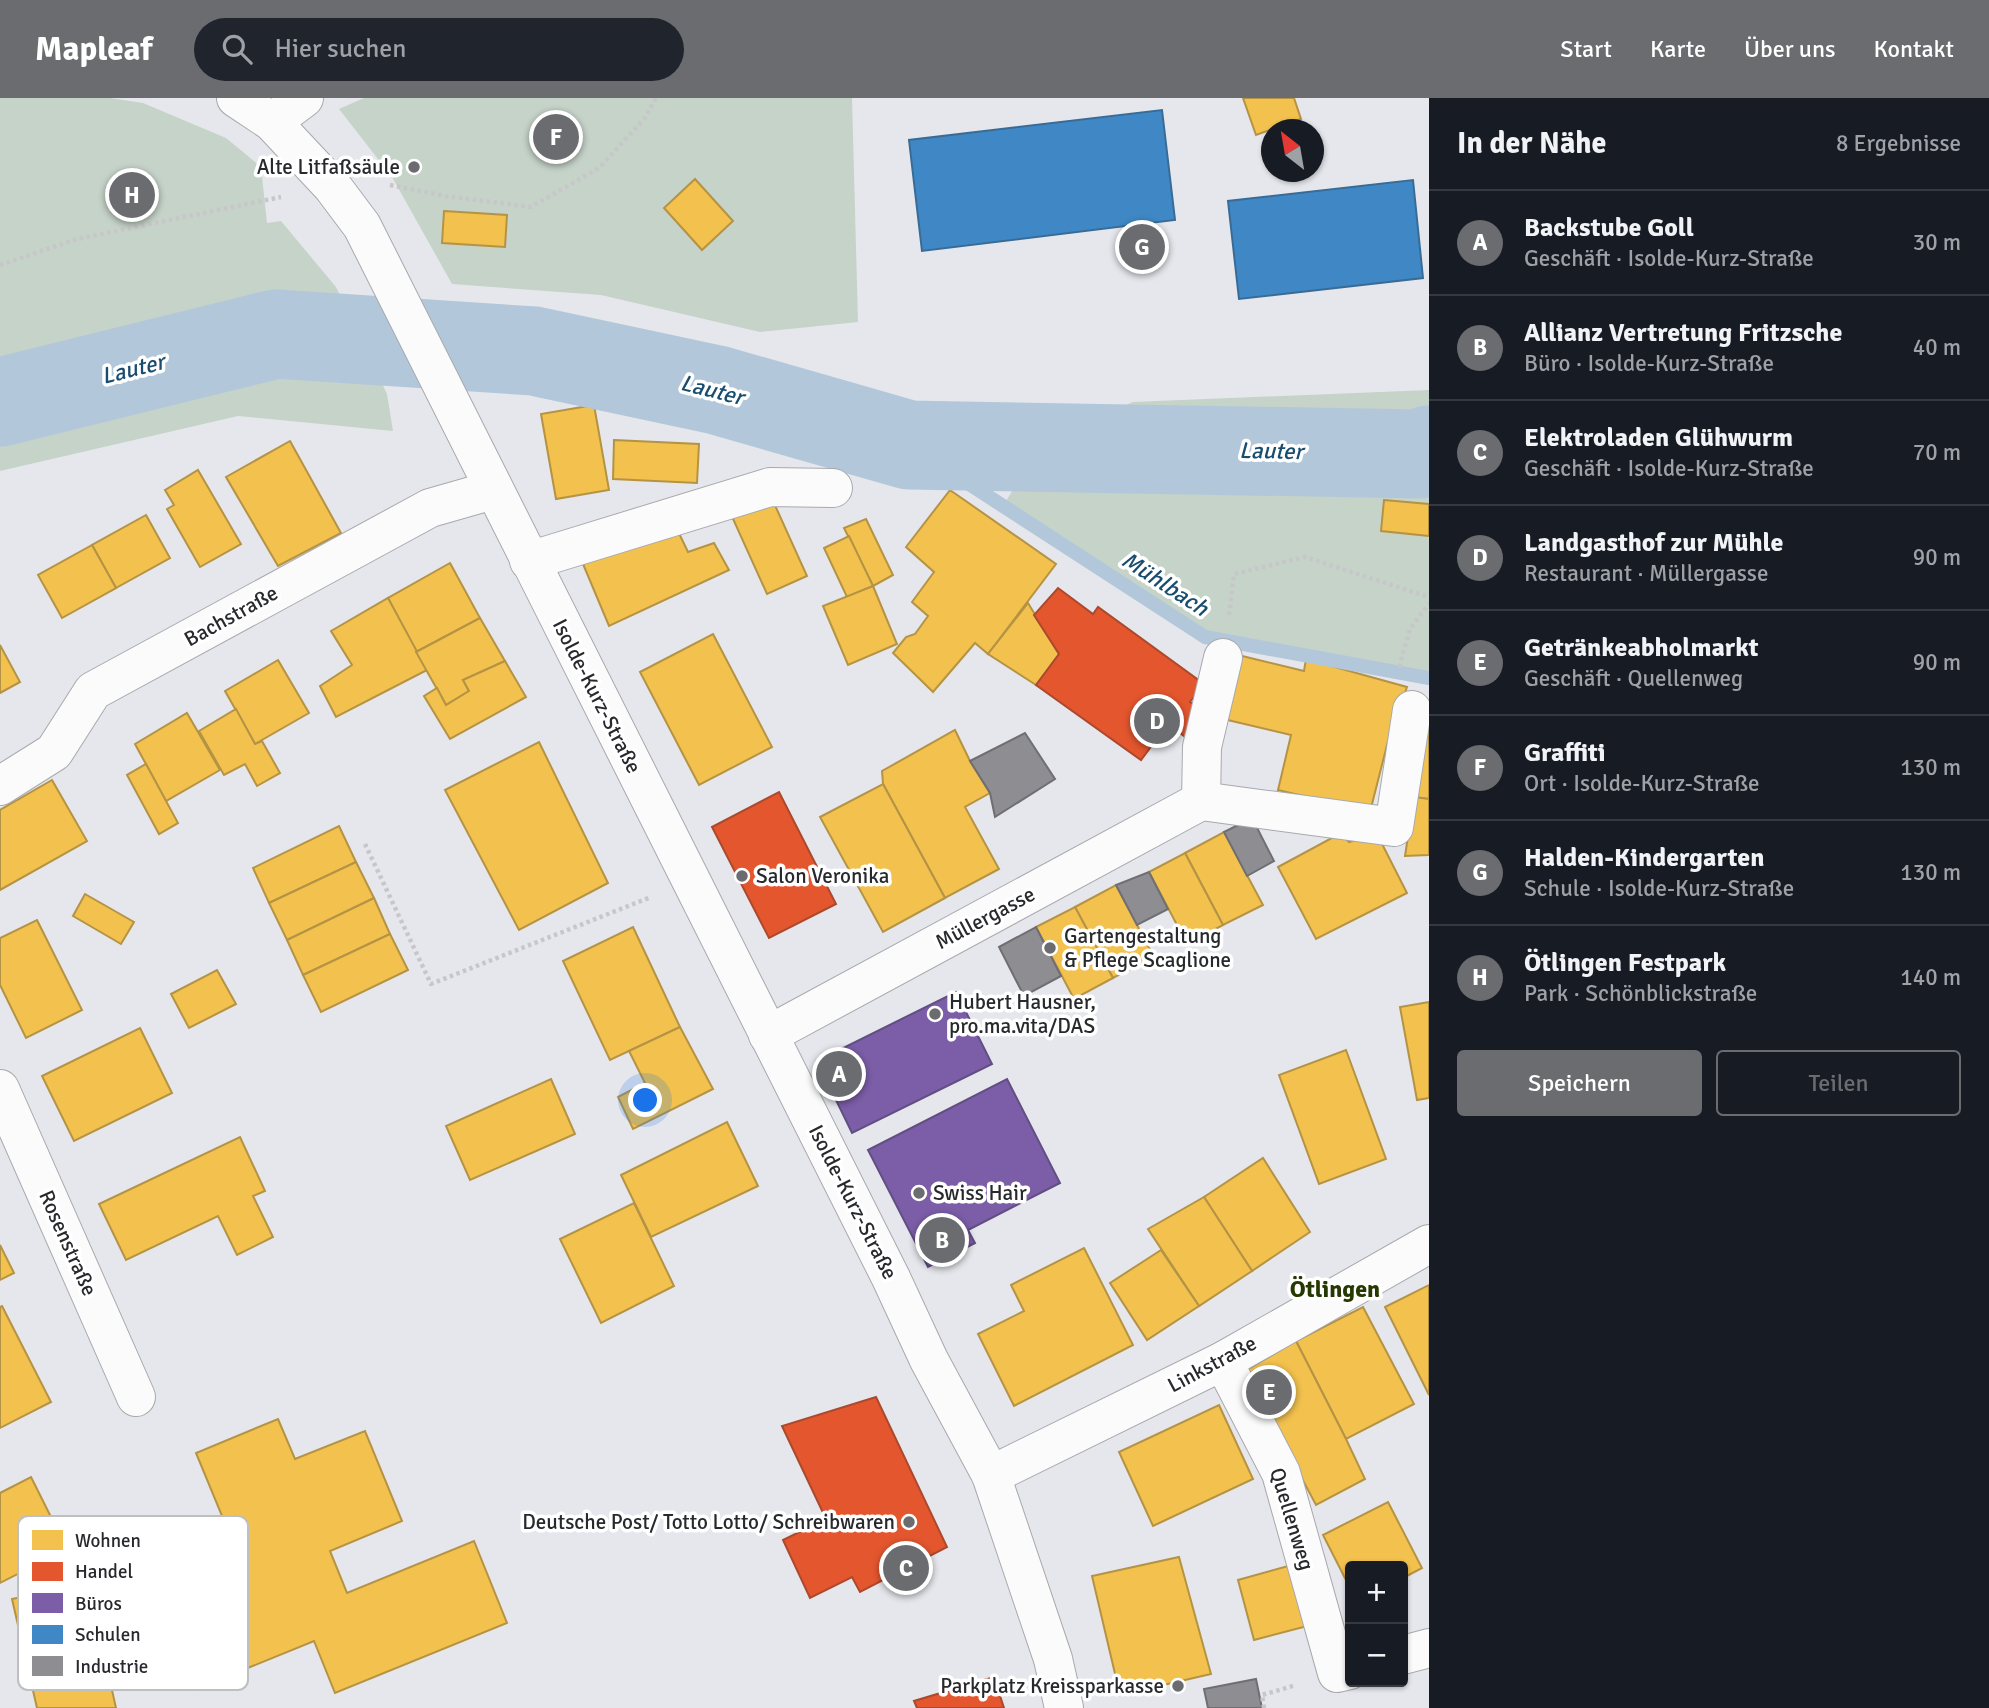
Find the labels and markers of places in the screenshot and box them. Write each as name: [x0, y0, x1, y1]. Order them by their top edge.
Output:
pin: F: [533, 111, 579, 163]
place label: Alte Litfaßsäule: [257, 154, 400, 180]
marker: Alte Litfaßsäule: [406, 159, 422, 175]
pin: H: [109, 169, 155, 221]
pin: G: [1119, 221, 1165, 273]
pin: D: [1134, 695, 1180, 747]
place label: Salon Veronika: [756, 863, 889, 889]
marker: Salon Veronika: [734, 868, 750, 884]
place label: Gartengestaltung & Pflege Scaglione: [1064, 923, 1231, 973]
marker: Gartengestaltung & Pflege Scaglione: [1042, 940, 1058, 956]
place label: Hubert Hausner, pro.ma.vita/DAS: [949, 989, 1096, 1039]
marker: Hubert Hausner, pro.ma.vita/DAS: [927, 1006, 943, 1022]
pin: A: [816, 1048, 862, 1100]
place label: Swiss Hair: [933, 1180, 1027, 1206]
marker: Swiss Hair: [911, 1185, 927, 1201]
pin: B: [919, 1214, 965, 1266]
pin: E: [1246, 1366, 1292, 1418]
place label: Deutsche Post/ Totto Lotto/ Schreibwaren: [522, 1509, 895, 1535]
marker: Deutsche Post/ Totto Lotto/ Schreibwaren: [901, 1514, 917, 1530]
pin: C: [883, 1542, 929, 1594]
place label: Parkplatz Kreissparkasse: [940, 1673, 1164, 1699]
marker: Parkplatz Kreissparkasse: [1170, 1678, 1186, 1694]

